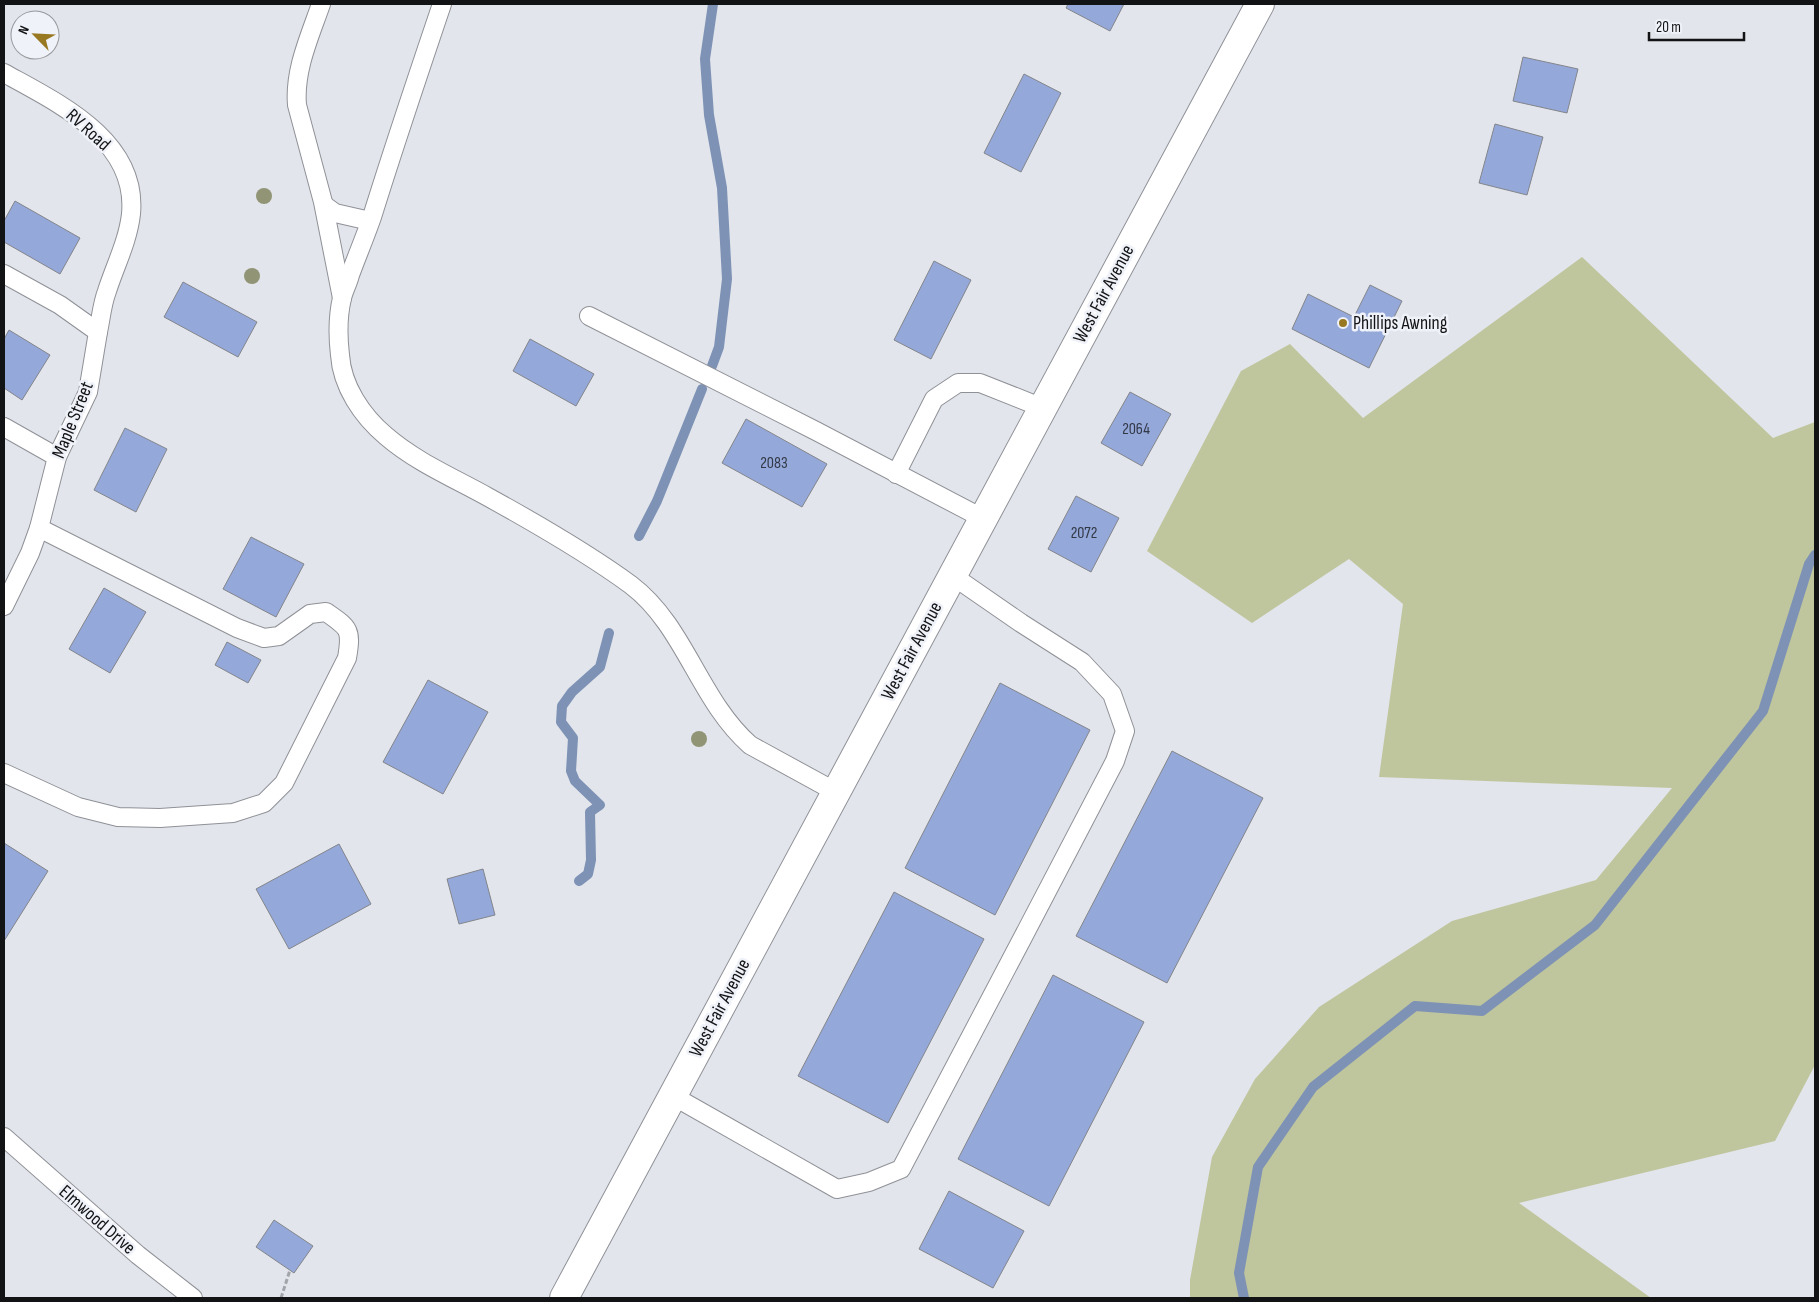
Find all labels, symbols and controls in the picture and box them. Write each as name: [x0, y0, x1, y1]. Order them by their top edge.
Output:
north arrow: [10, 10, 60, 60]
scale bar: [1649, 10, 1744, 42]
text: 20 m: [1656, 18, 1681, 37]
text: N: [14, 23, 33, 37]
street label: RV Road: [61, 104, 115, 156]
street label: West Fair Avenue: [1069, 241, 1139, 347]
place label: Phillips Awning: [1353, 312, 1448, 335]
marker: Phillips Awning: [1337, 317, 1349, 329]
street label: Maple Street: [47, 378, 99, 462]
house number: 2064: [1122, 420, 1150, 439]
house number: 2083: [760, 454, 788, 473]
house number: 2072: [1071, 524, 1097, 543]
street label: West Fair Avenue: [877, 598, 947, 704]
street label: West Fair Avenue: [685, 955, 755, 1061]
street label: Elmwood Drive: [54, 1180, 140, 1260]

